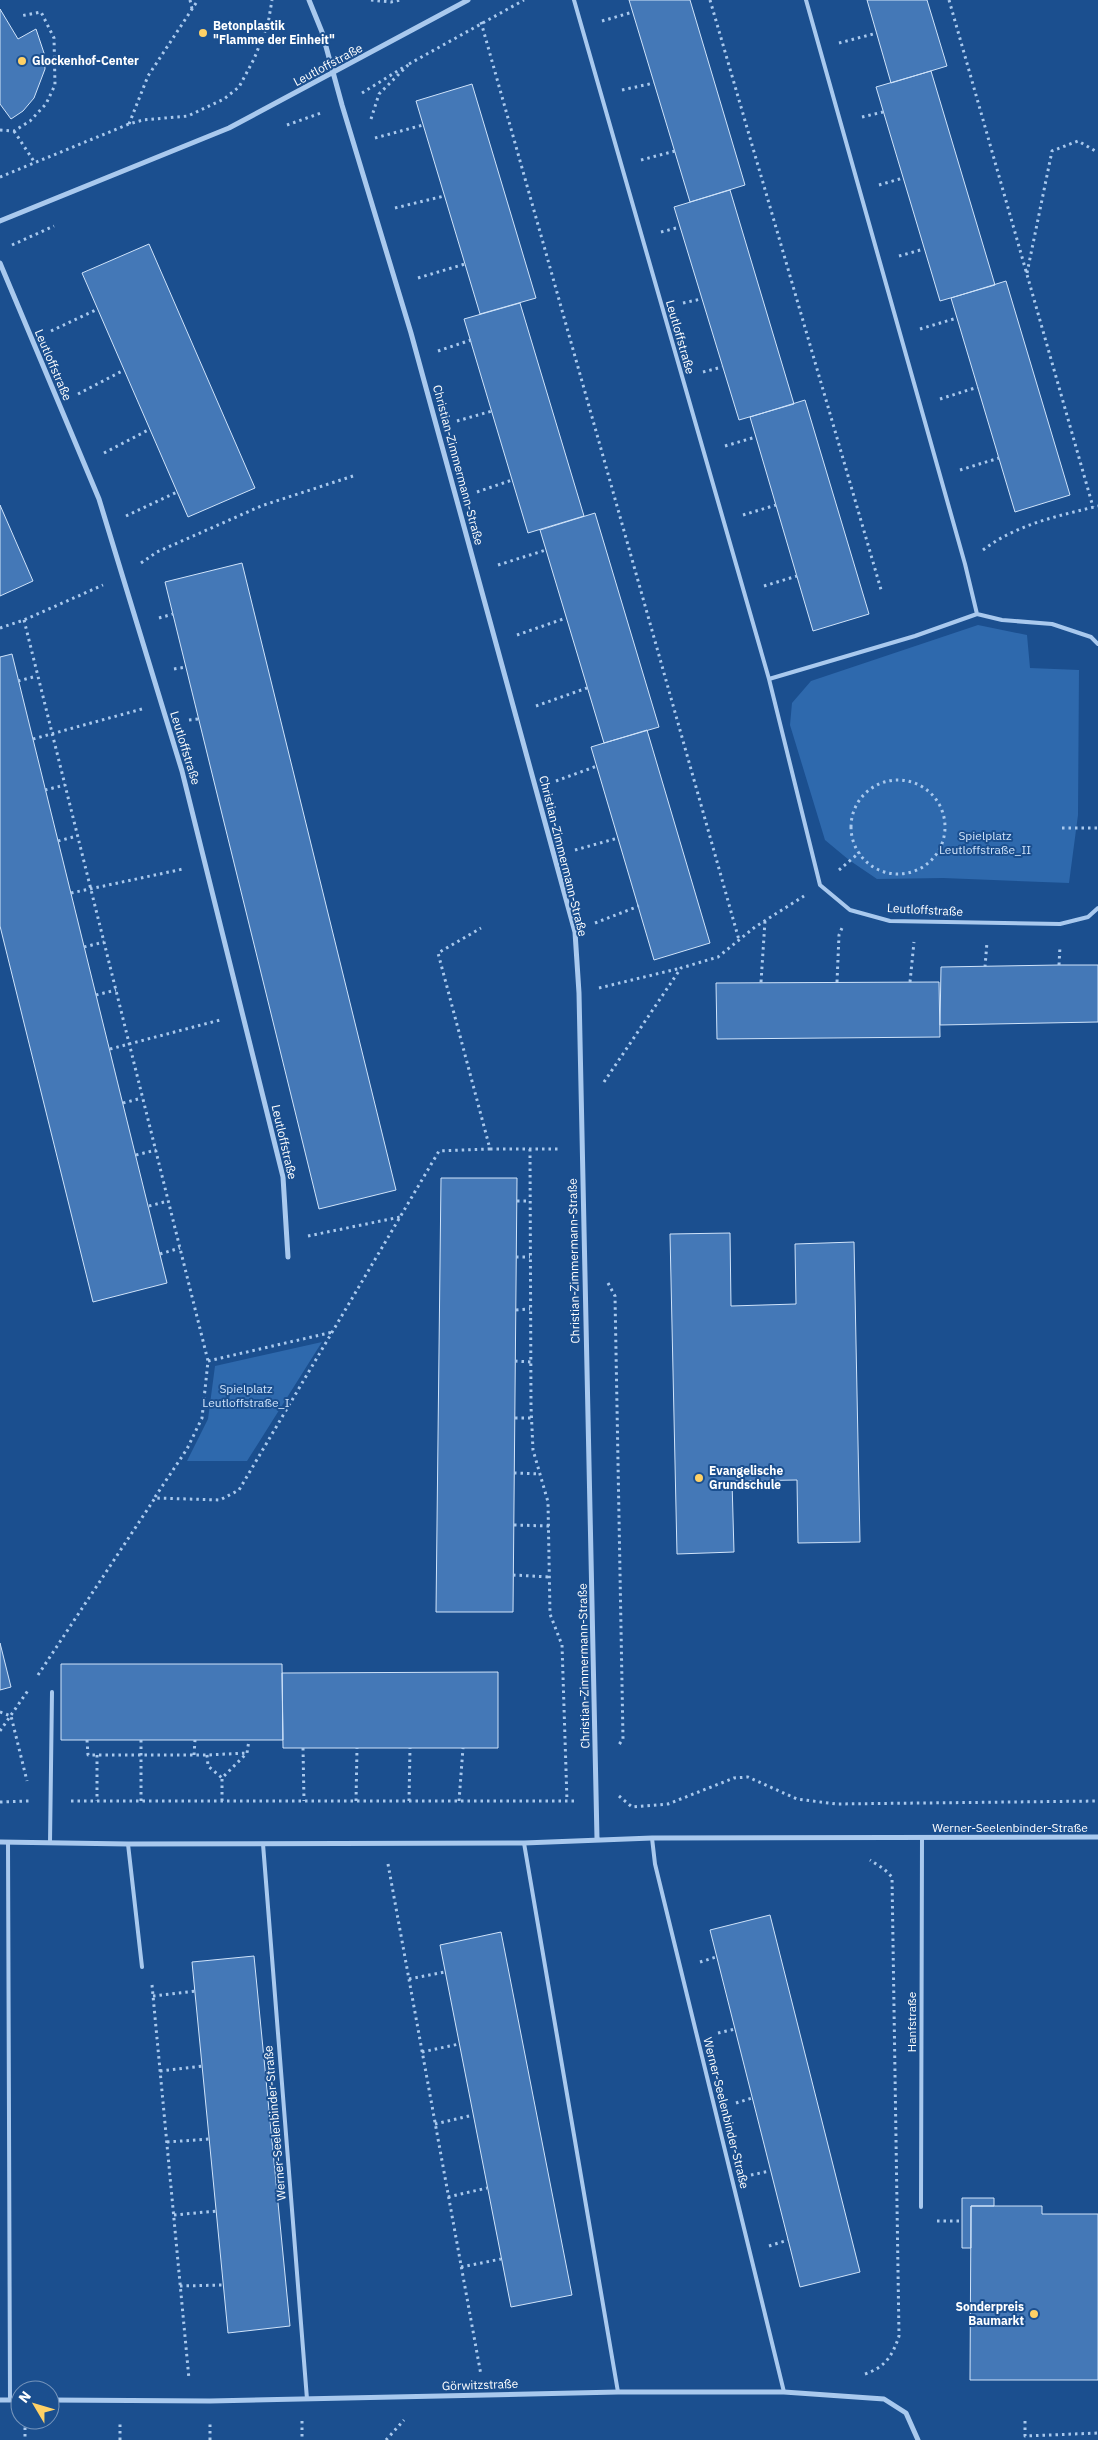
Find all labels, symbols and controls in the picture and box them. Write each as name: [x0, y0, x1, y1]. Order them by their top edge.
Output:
place label: Betonplastik "Flamme der Einheit": [213, 18, 335, 47]
marker: Betonplastik "Flamme der Einheit": [197, 27, 209, 39]
street label: Leutloffstraße: [291, 40, 365, 89]
place label: Glockenhof-Center: [32, 53, 139, 68]
marker: Glockenhof-Center: [16, 55, 28, 67]
street label: Leutloffstraße: [663, 298, 698, 376]
street label: Leutloffstraße: [32, 327, 75, 403]
street label: Christian-Zimmermann-Straße: [430, 383, 487, 547]
street label: Leutloffstraße: [167, 709, 204, 787]
street label: Christian-Zimmermann-Straße: [536, 774, 591, 938]
park label: Spielplatz Leutloffstraße_II: [939, 828, 1031, 857]
street label: Leutloffstraße: [887, 900, 964, 919]
street label: Leutloffstraße: [269, 1103, 300, 1181]
street label: Christian-Zimmermann-Straße: [565, 1178, 582, 1344]
park label: Spielplatz Leutloffstraße_I: [202, 1381, 290, 1410]
place label: Evangelische Grundschule: [709, 1463, 783, 1492]
marker: Evangelische Grundschule: [693, 1472, 705, 1484]
street label: Christian-Zimmermann-Straße: [575, 1583, 592, 1749]
street label: Werner-Seelenbinder-Straße: [932, 1820, 1088, 1835]
street label: Hanfstraße: [904, 1991, 919, 2052]
street label: Werner-Seelenbinder-Straße: [700, 2036, 753, 2191]
street label: Werner-Seelenbinder-Straße: [260, 2044, 289, 2201]
place label: Sonderpreis Baumarkt: [955, 2299, 1024, 2328]
marker: Sonderpreis Baumarkt: [1028, 2308, 1040, 2320]
street label: Görwitzstraße: [441, 2376, 519, 2393]
north arrow: [10, 2380, 60, 2430]
text: N: [15, 2387, 35, 2407]

